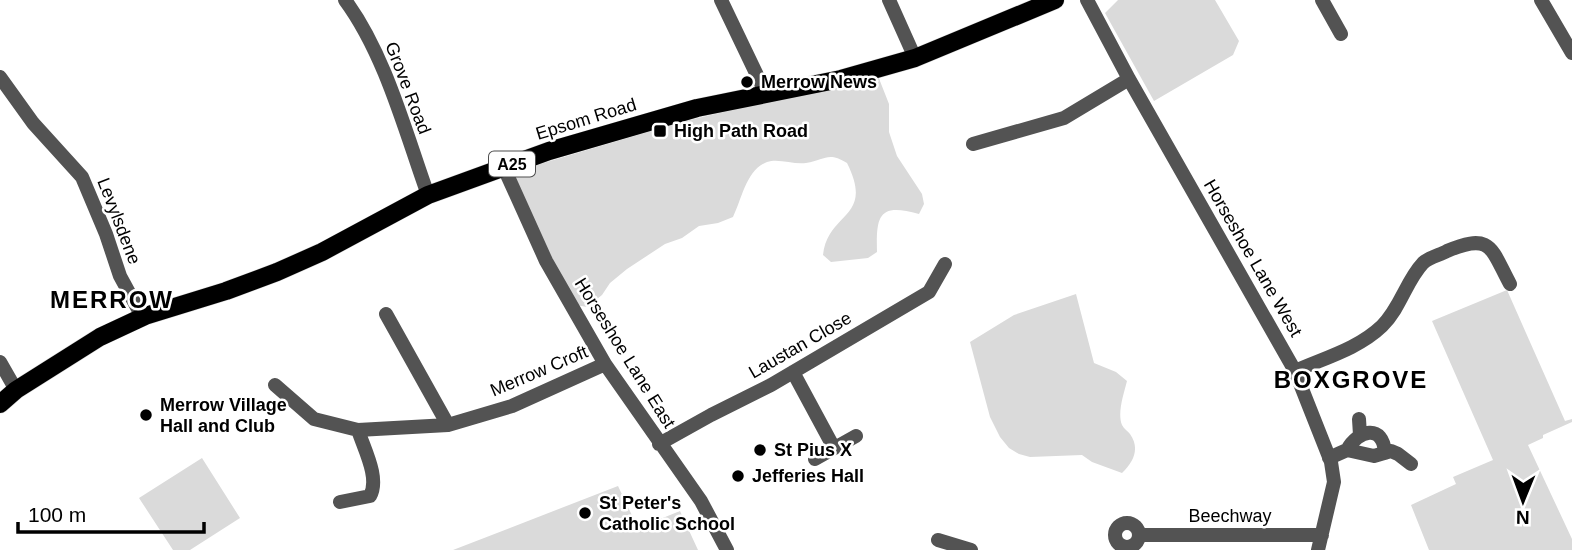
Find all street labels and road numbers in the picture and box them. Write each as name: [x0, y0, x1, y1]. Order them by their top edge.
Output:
street label: Grove Road: [381, 39, 435, 137]
street label: Epsom Road: [533, 94, 639, 144]
road number: A25: [489, 152, 535, 176]
street label: Levylsdene: [93, 175, 145, 267]
street label: Horseshoe Lane West: [1200, 176, 1306, 340]
street label: Horseshoe Lane East: [571, 274, 679, 432]
street label: Laustan Close: [745, 308, 855, 382]
street label: Merrow Croft: [487, 341, 591, 401]
street label: Beechway: [1188, 506, 1272, 526]

